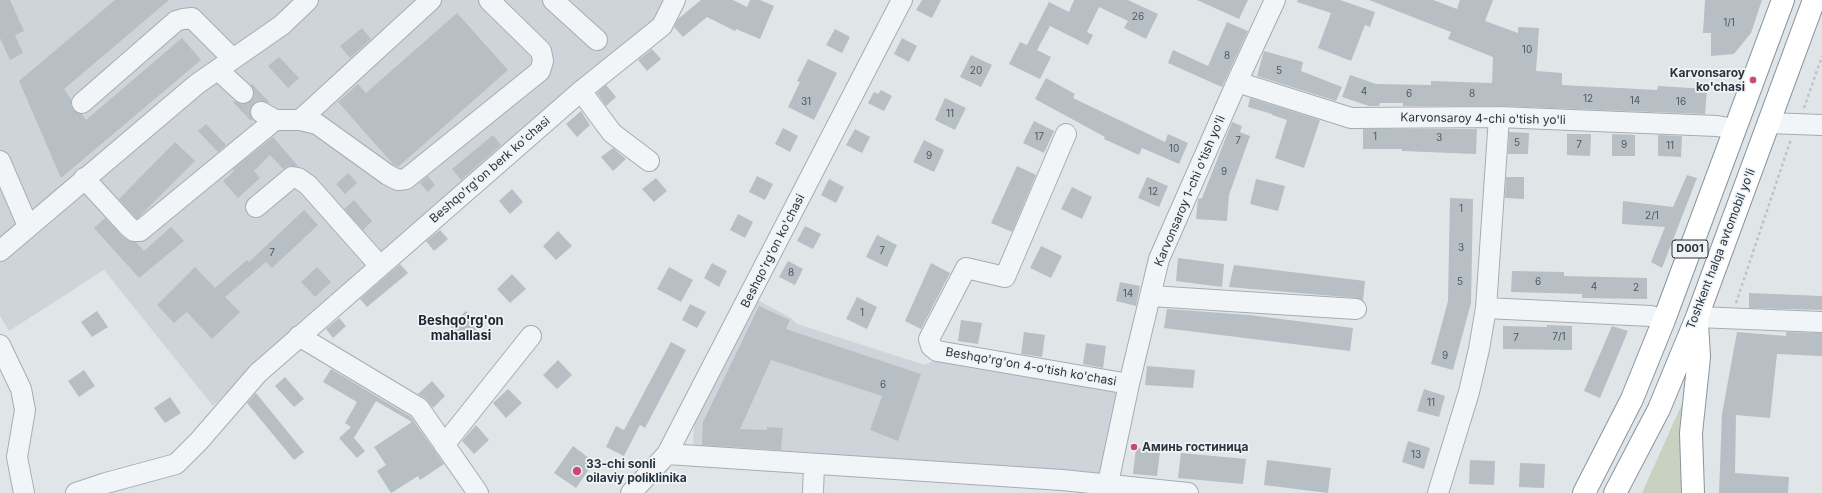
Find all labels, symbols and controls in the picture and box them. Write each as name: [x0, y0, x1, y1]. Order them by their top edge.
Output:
house number: 26: [1132, 11, 1144, 23]
house number: 1/1: [1723, 17, 1735, 29]
house number: 10: [1522, 44, 1532, 56]
house number: 8: [1224, 50, 1230, 62]
house number: 20: [970, 65, 982, 77]
house number: 5: [1276, 65, 1282, 77]
place label: Karvonsaroy ko'chasi: [1670, 66, 1745, 94]
marker: Karvonsaroy ko'chasi: [1748, 75, 1758, 85]
house number: 4: [1361, 86, 1367, 98]
house number: 6: [1406, 88, 1412, 100]
house number: 8: [1469, 88, 1475, 100]
house number: 12: [1583, 93, 1593, 105]
house number: 14: [1630, 95, 1640, 107]
house number: 31: [801, 96, 811, 108]
house number: 16: [1676, 96, 1686, 108]
house number: 11: [946, 108, 954, 120]
street label: Karvonsaroy 4-chi o'tish yo'li: [1400, 110, 1566, 128]
street label: Karvonsaroy 1-chi o'tish yo'li: [1152, 113, 1228, 269]
street label: Beshqo'rg'on berk ko'chasi: [427, 114, 553, 226]
house number: 17: [1034, 131, 1044, 143]
house number: 1: [1373, 131, 1377, 143]
house number: 3: [1436, 132, 1442, 144]
house number: 7: [1235, 135, 1241, 147]
house number: 5: [1514, 137, 1520, 149]
house number: 7: [1576, 139, 1582, 151]
house number: 9: [1621, 139, 1627, 151]
house number: 11: [1666, 140, 1674, 152]
house number: 10: [1169, 143, 1179, 155]
house number: 9: [926, 150, 932, 162]
house number: 9: [1221, 166, 1227, 178]
street label: Toshkent halqa avtomobil yo'li: [1684, 167, 1758, 331]
house number: 12: [1148, 186, 1158, 198]
street label: Beshqo'rg'on ko'chasi: [738, 192, 808, 310]
house number: 1: [1459, 203, 1463, 215]
house number: 2/1: [1645, 210, 1659, 222]
road number: D001: [1672, 240, 1708, 258]
house number: 3: [1458, 242, 1464, 254]
house number: 7: [879, 245, 885, 257]
house number: 7: [269, 247, 275, 259]
house number: 8: [788, 267, 794, 279]
house number: 5: [1457, 276, 1463, 288]
house number: 6: [1535, 276, 1541, 288]
house number: 4: [1591, 281, 1597, 293]
house number: 2: [1633, 282, 1639, 294]
house number: 14: [1123, 288, 1133, 300]
house number: 1: [860, 307, 864, 319]
district label: Beshqo'rg'on mahallasi: [418, 313, 504, 344]
house number: 7/1: [1552, 331, 1566, 343]
house number: 7: [1513, 332, 1519, 344]
street label: Beshqo'rg'on 4-o'tish ko'chasi: [944, 345, 1118, 389]
house number: 9: [1442, 350, 1448, 362]
house number: 6: [880, 379, 886, 391]
house number: 11: [1427, 397, 1435, 409]
place label: Аминь гостиница: [1142, 440, 1249, 454]
marker: Аминь гостиница: [1129, 442, 1139, 452]
house number: 13: [1411, 449, 1421, 461]
place label: 33-chi sonli oilaviy poliklinika: [586, 457, 687, 485]
marker: 33-chi sonli oilaviy poliklinika: [571, 465, 583, 477]

